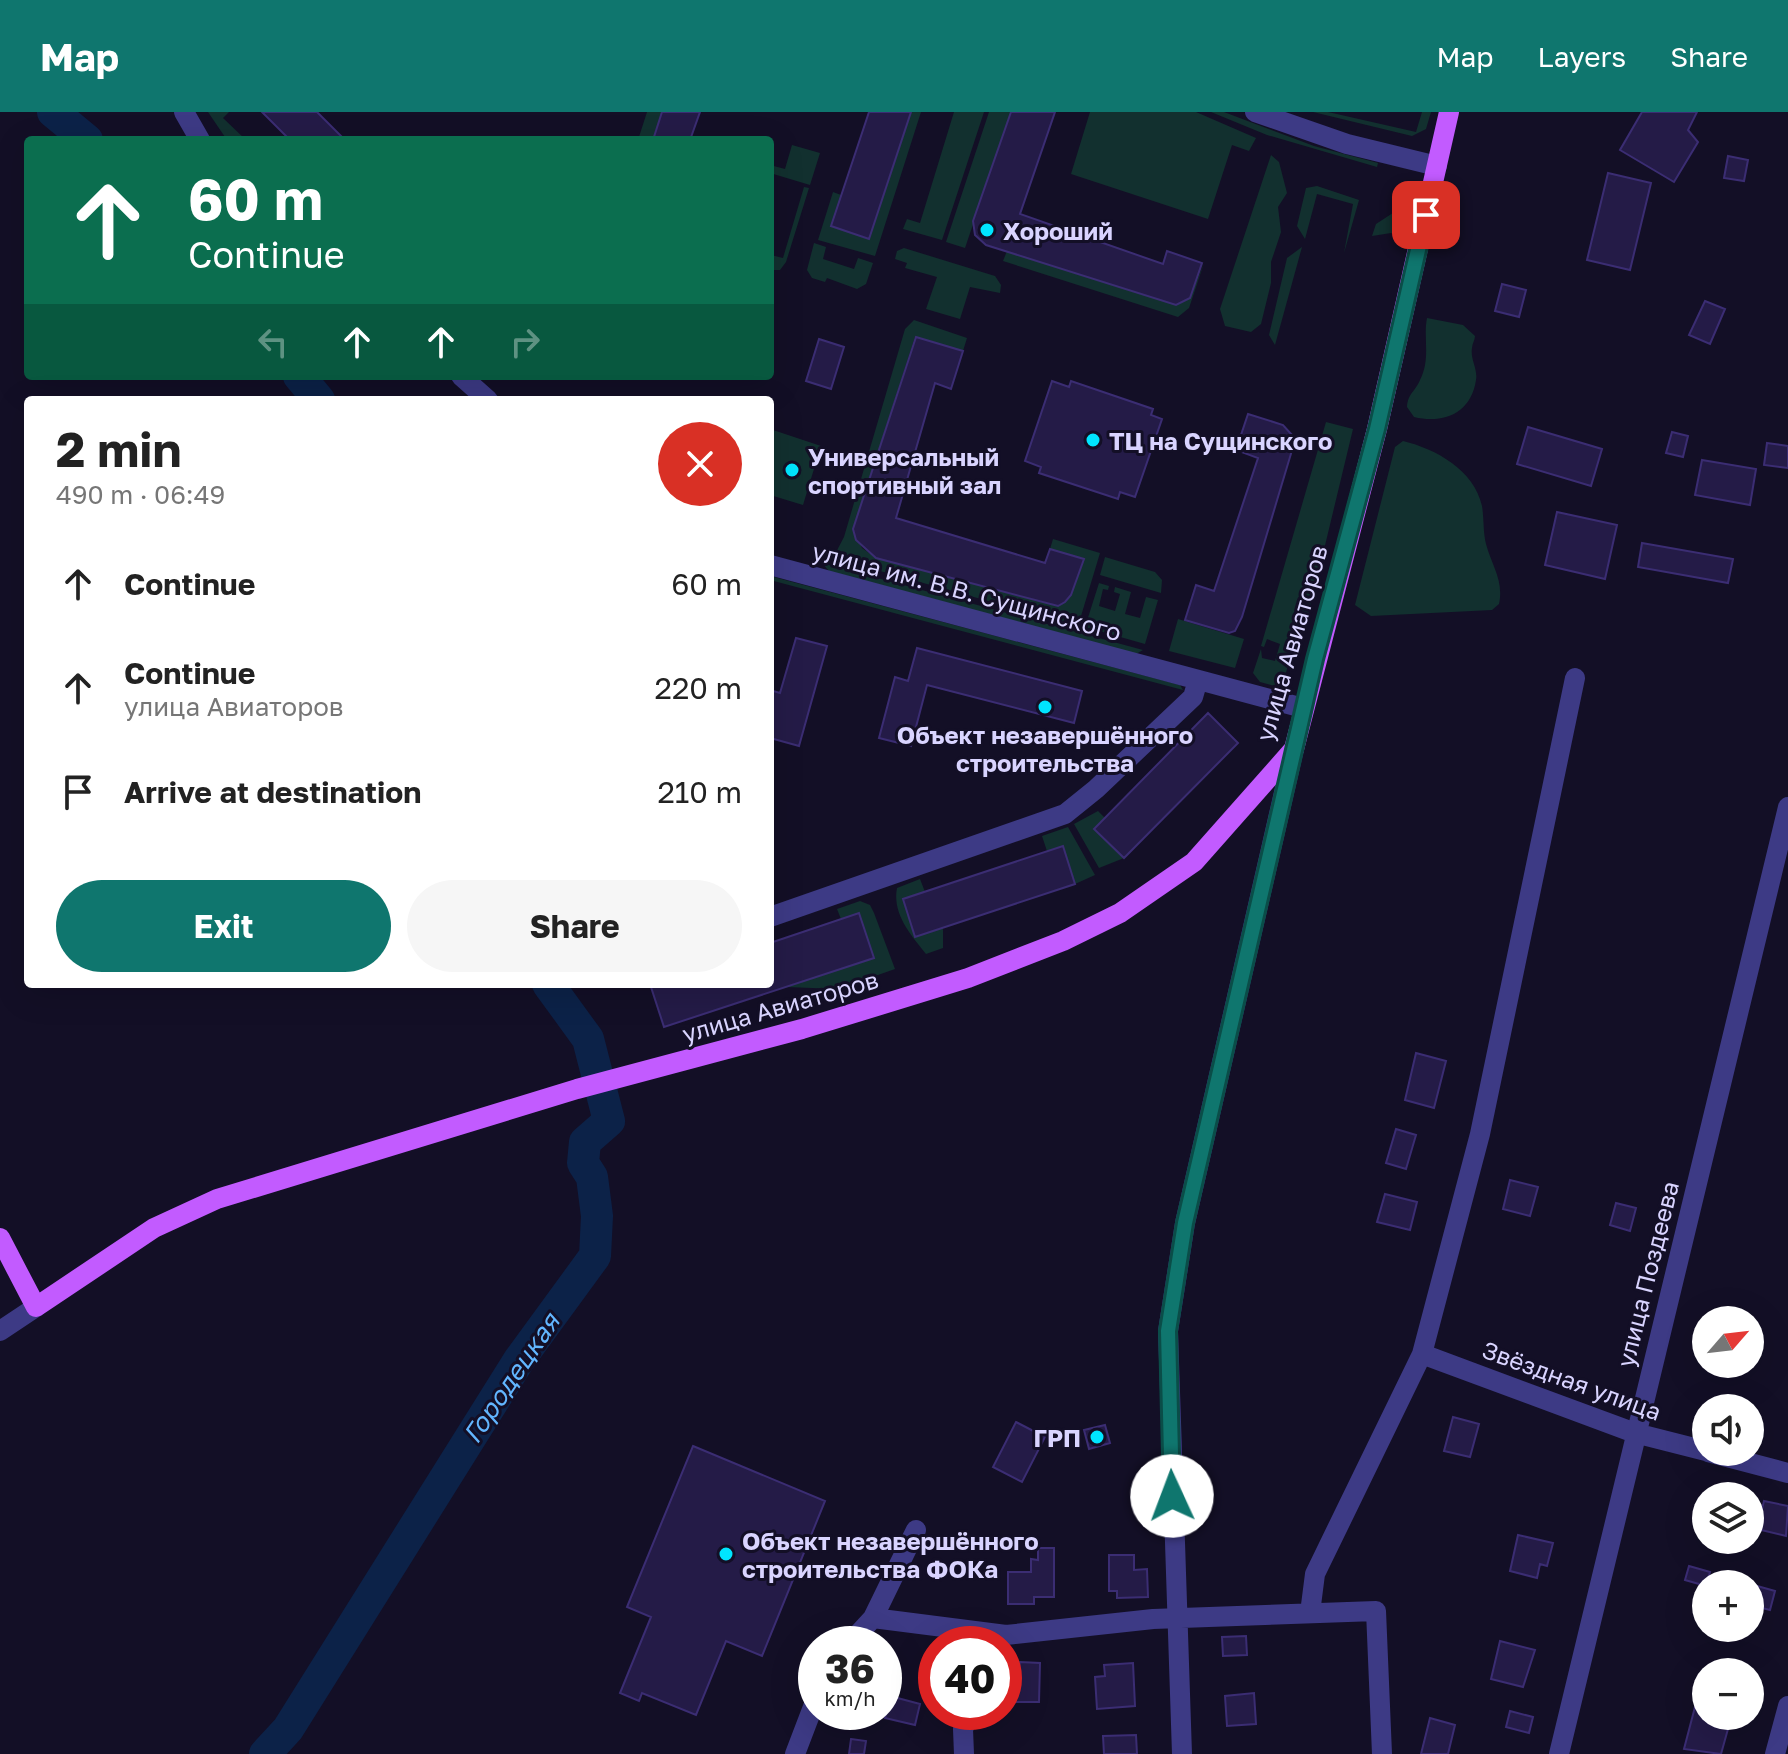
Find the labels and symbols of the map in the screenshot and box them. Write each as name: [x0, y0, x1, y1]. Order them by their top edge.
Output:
pin: [1392, 181, 1460, 249]
place label: Хороший: [1003, 216, 1113, 245]
marker: Хороший: [978, 221, 996, 239]
place label: ТЦ на Сущинского: [1109, 426, 1332, 455]
marker: ТЦ на Сущинского: [1084, 431, 1102, 449]
place label: Универсальный спортивный зал: [808, 442, 1001, 499]
marker: Универсальный спортивный зал: [783, 461, 801, 479]
street label: улица им. В.В. Сущинского: [809, 536, 1125, 646]
street label: улица Авиаторов: [1249, 542, 1333, 744]
marker: Объект незавершённого строительства: [1036, 698, 1054, 716]
place label: Объект незавершённого строительства: [897, 720, 1193, 777]
street label: улица Авиаторов: [679, 964, 881, 1048]
street label: улица Поздеева: [1610, 1178, 1684, 1370]
water label: Городецкая: [456, 1305, 567, 1449]
north arrow: [1692, 1306, 1764, 1378]
street label: Звёздная улица: [1479, 1334, 1665, 1426]
place label: ГРП: [1033, 1423, 1081, 1452]
marker: ГРП: [1088, 1428, 1106, 1446]
position arrow: [1130, 1454, 1214, 1538]
place label: Объект незавершённого строительства ФОКа: [742, 1526, 1039, 1583]
marker: Объект незавершённого строительства ФОКа: [717, 1545, 735, 1563]
speed limit sign: 40: [918, 1626, 1022, 1730]

